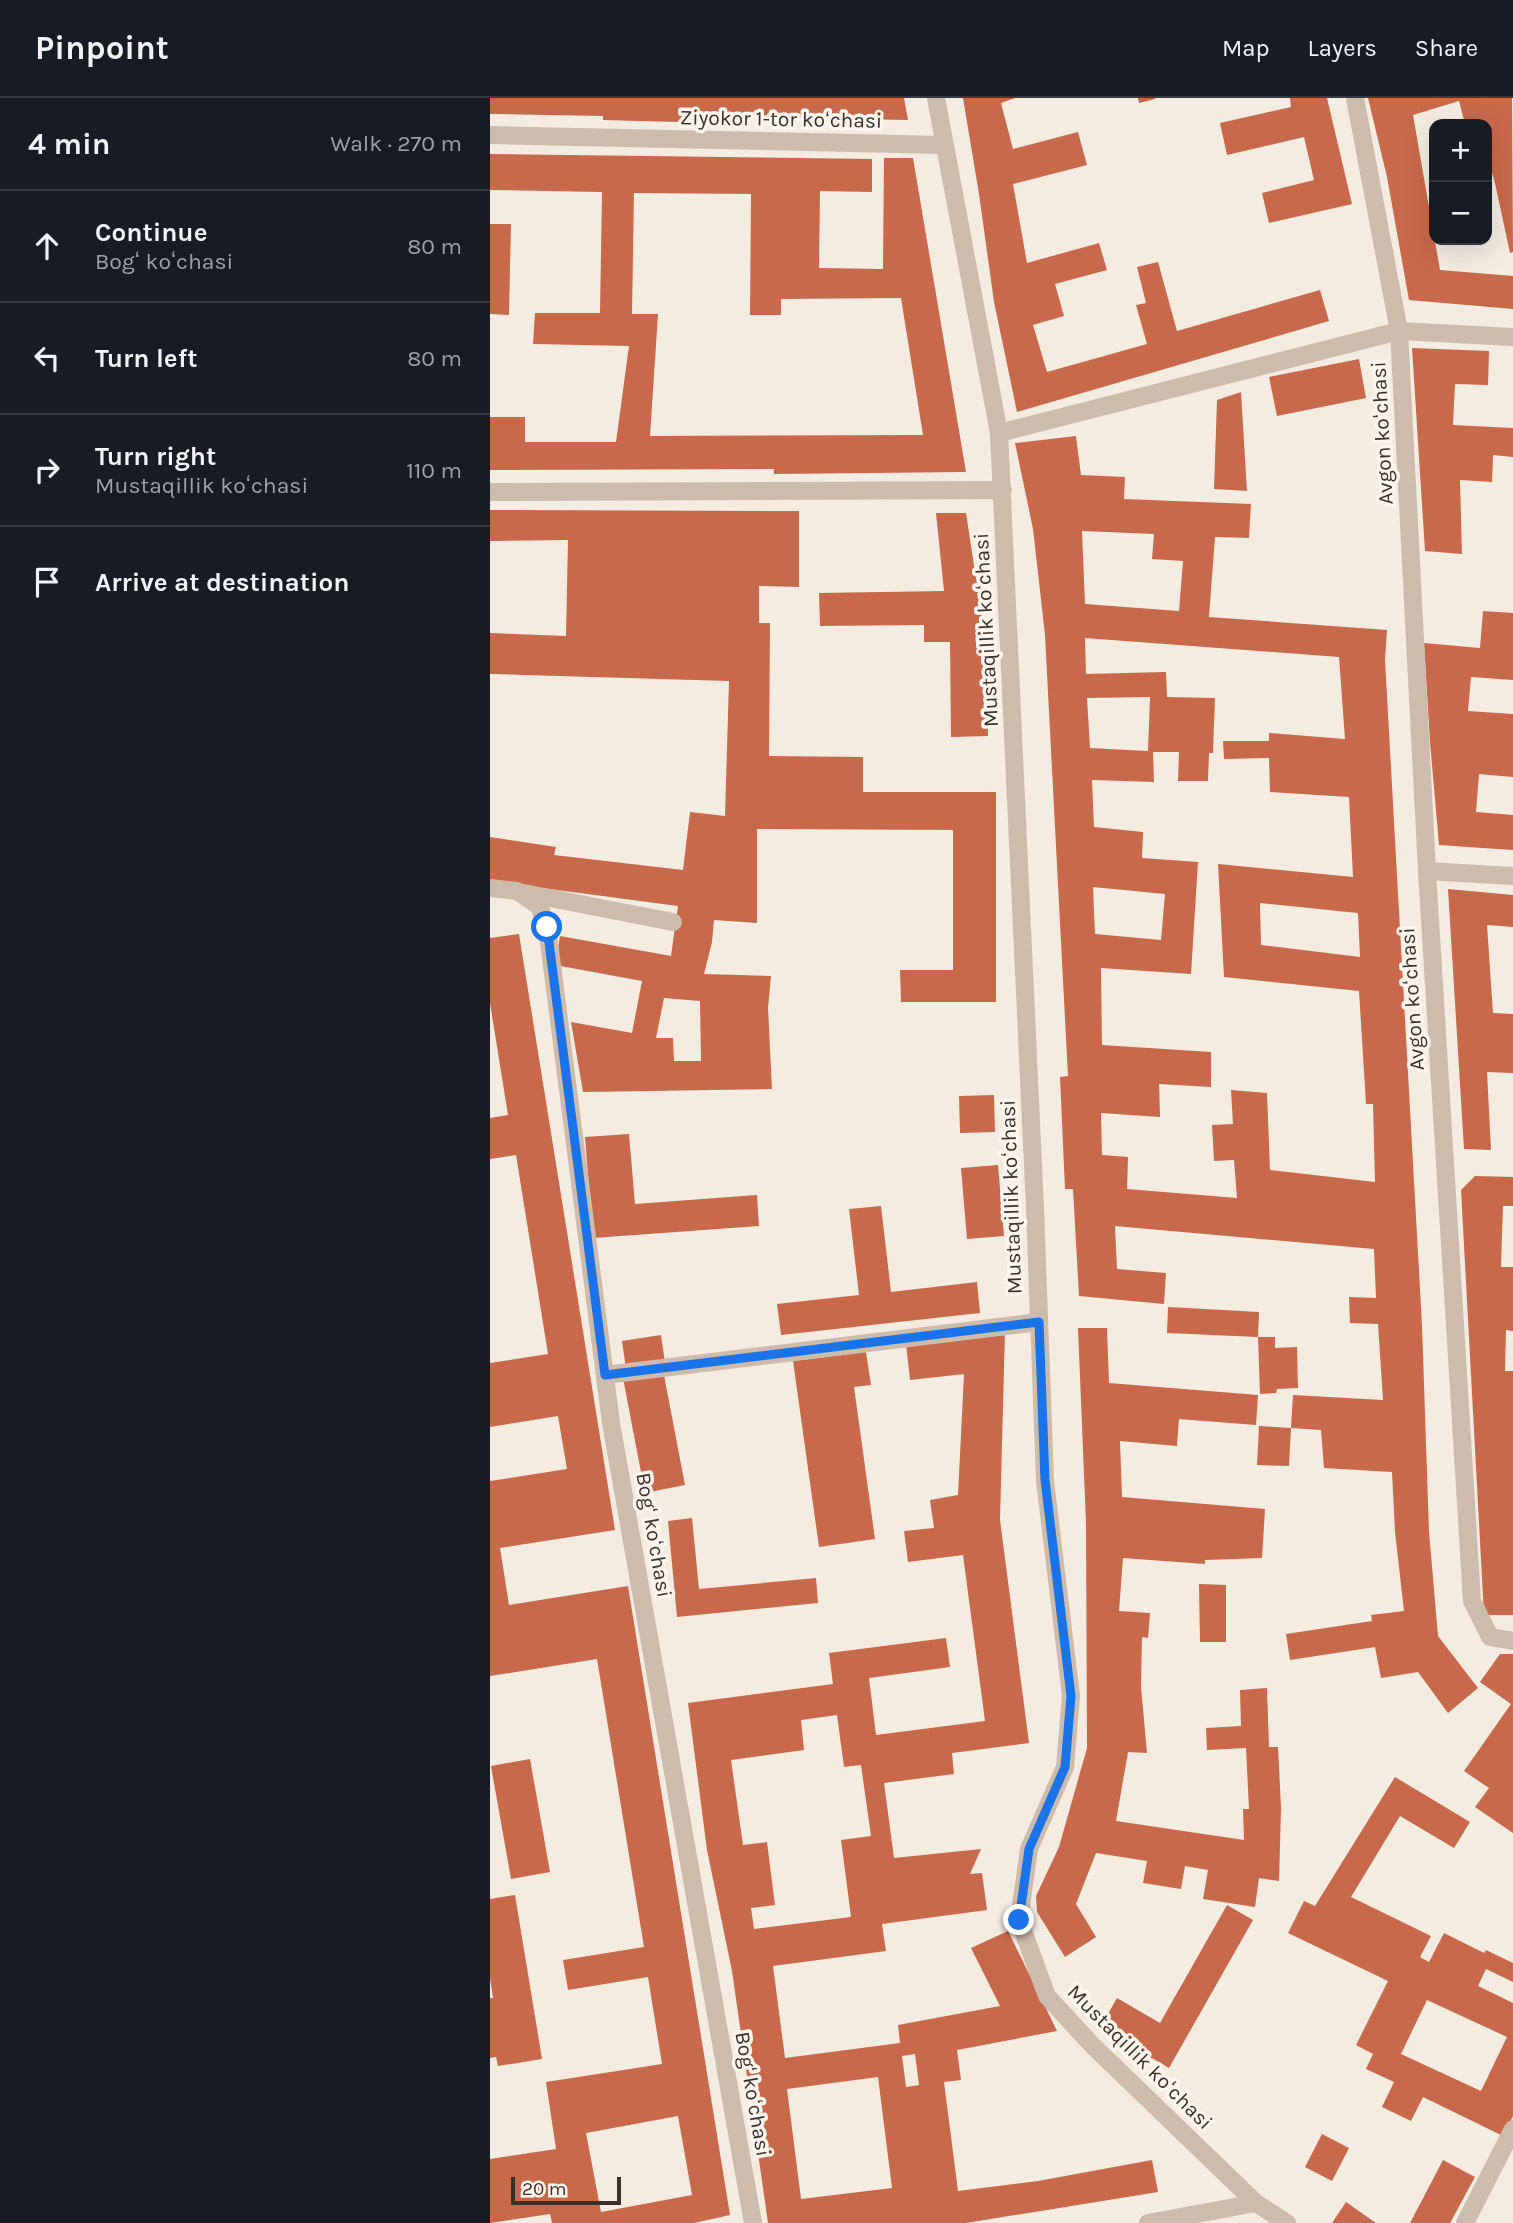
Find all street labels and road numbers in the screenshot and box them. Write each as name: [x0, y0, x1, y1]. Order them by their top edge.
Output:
street label: Ziyokor 1-tor koʻchasi: [680, 105, 882, 133]
street label: Avgon koʻchasi: [1366, 361, 1398, 505]
street label: Mustaqillik koʻchasi: [969, 532, 1003, 728]
street label: Avgon koʻchasi: [1395, 927, 1429, 1071]
street label: Mustaqillik koʻchasi: [996, 1099, 1026, 1295]
street label: Bogʻ koʻchasi: [631, 1471, 677, 1599]
street label: Mustaqillik koʻchasi: [1063, 1980, 1217, 2134]
street label: Bogʻ koʻchasi: [730, 2030, 776, 2158]

